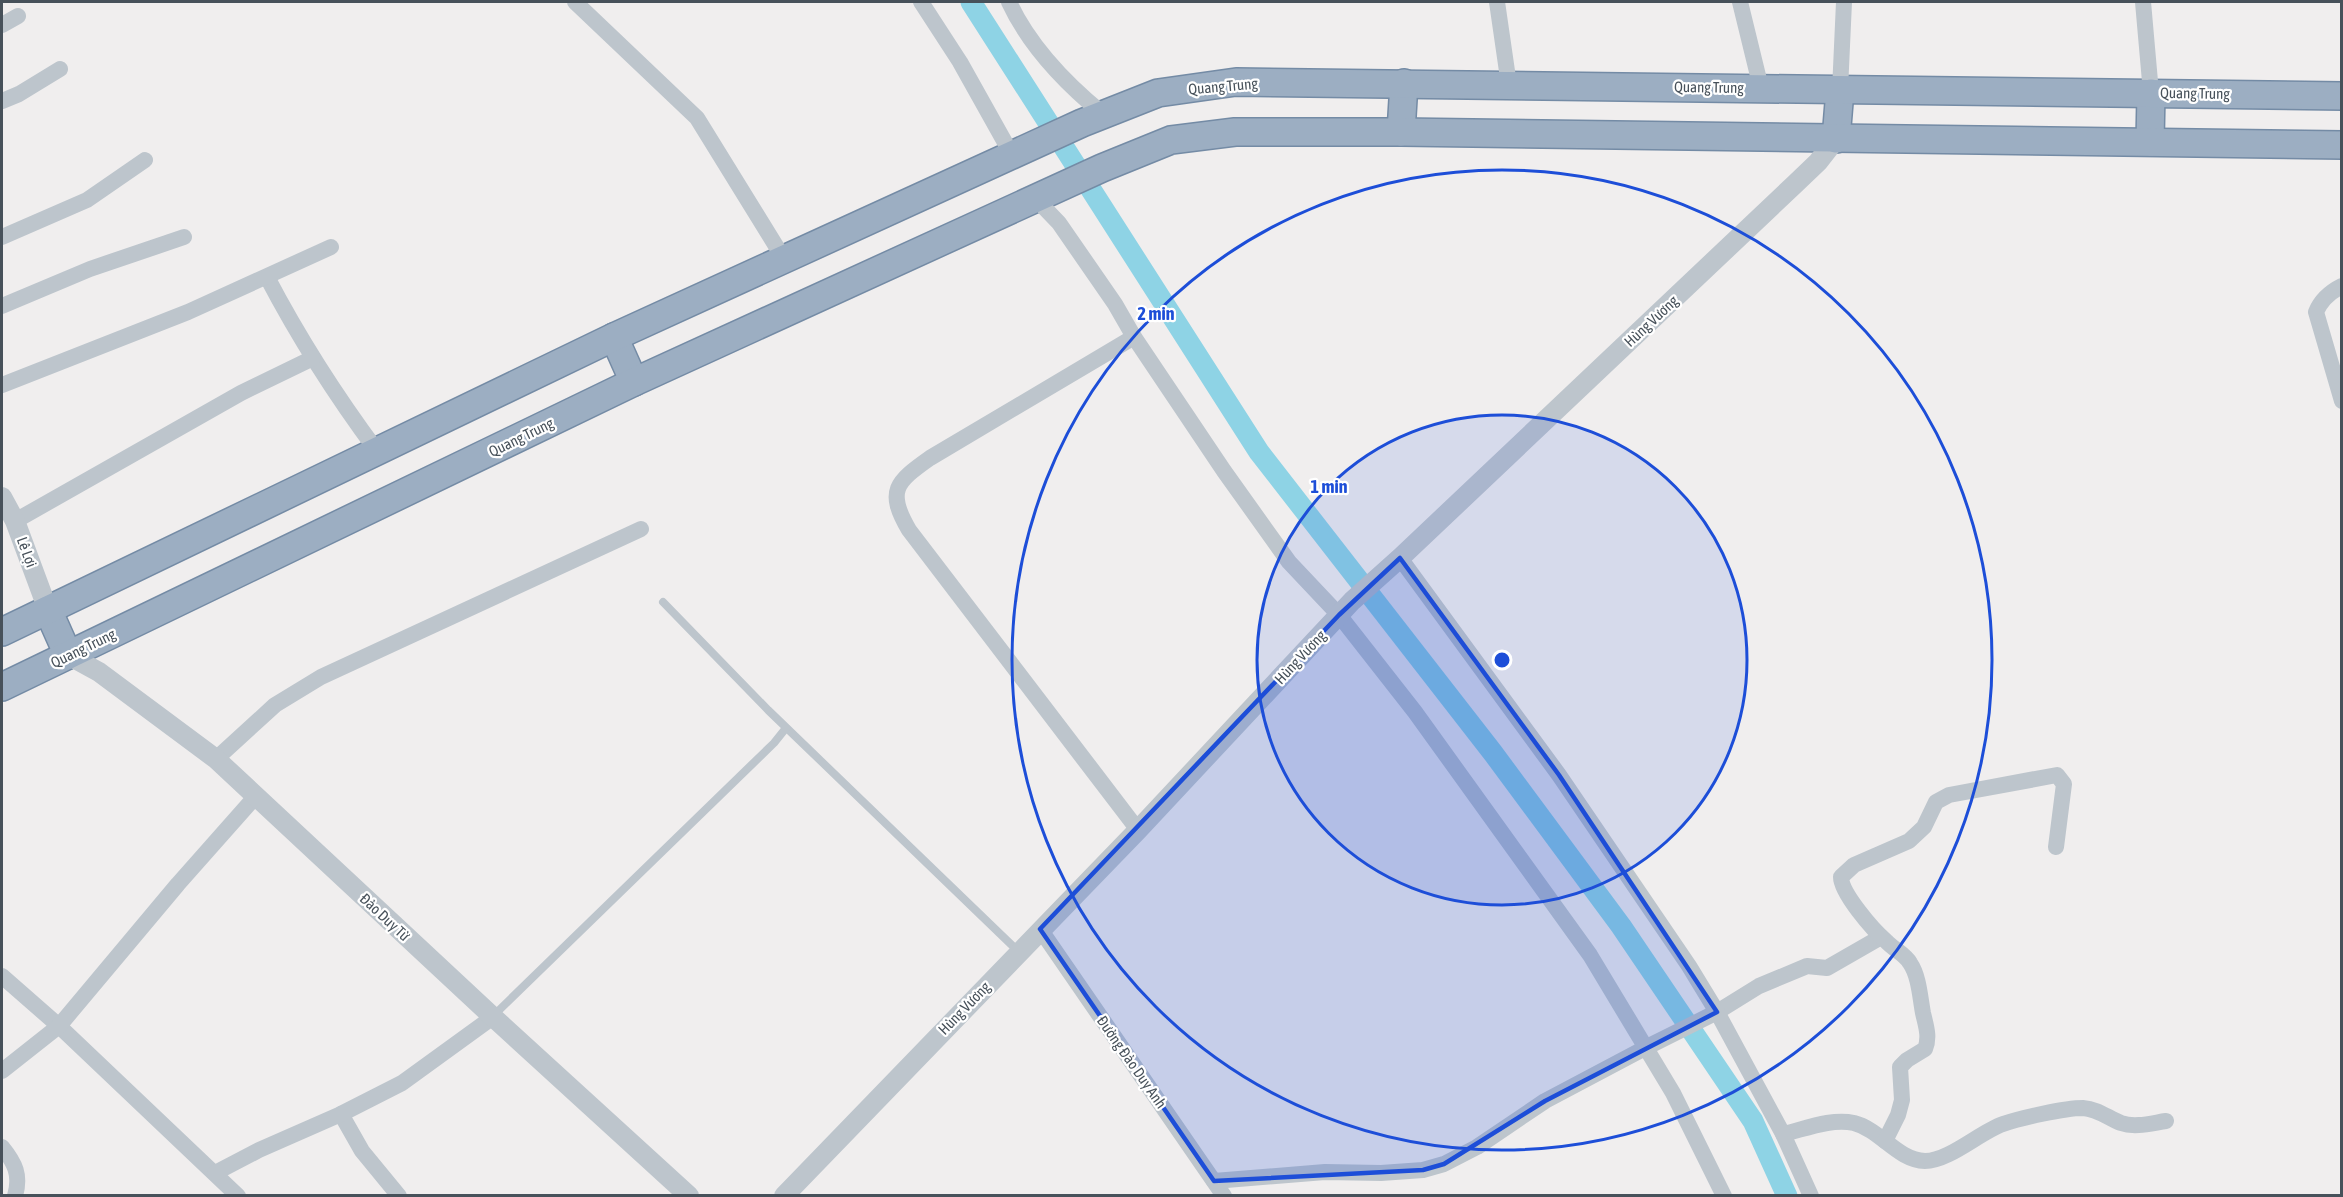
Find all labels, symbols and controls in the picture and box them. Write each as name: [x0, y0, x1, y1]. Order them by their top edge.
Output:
street label: Quang Trung: [1187, 74, 1259, 98]
street label: Quang Trung: [1674, 78, 1745, 96]
street label: Quang Trung: [2160, 84, 2231, 102]
street label: Hùng Vương: [1621, 292, 1682, 350]
text: 2 min: [1138, 303, 1175, 324]
street label: Quang Trung: [486, 414, 557, 460]
text: 1 min: [1311, 476, 1348, 497]
street label: Lê Lợi: [14, 535, 40, 569]
street label: Quang Trung: [48, 625, 119, 671]
street label: Hùng Vương: [1271, 626, 1329, 687]
centre of rings: [1492, 650, 1512, 670]
street label: Đào Duy Từ: [357, 890, 414, 945]
street label: Hùng Vương: [935, 978, 994, 1038]
street label: Đường Đào Duy Anh: [1094, 1013, 1170, 1111]

